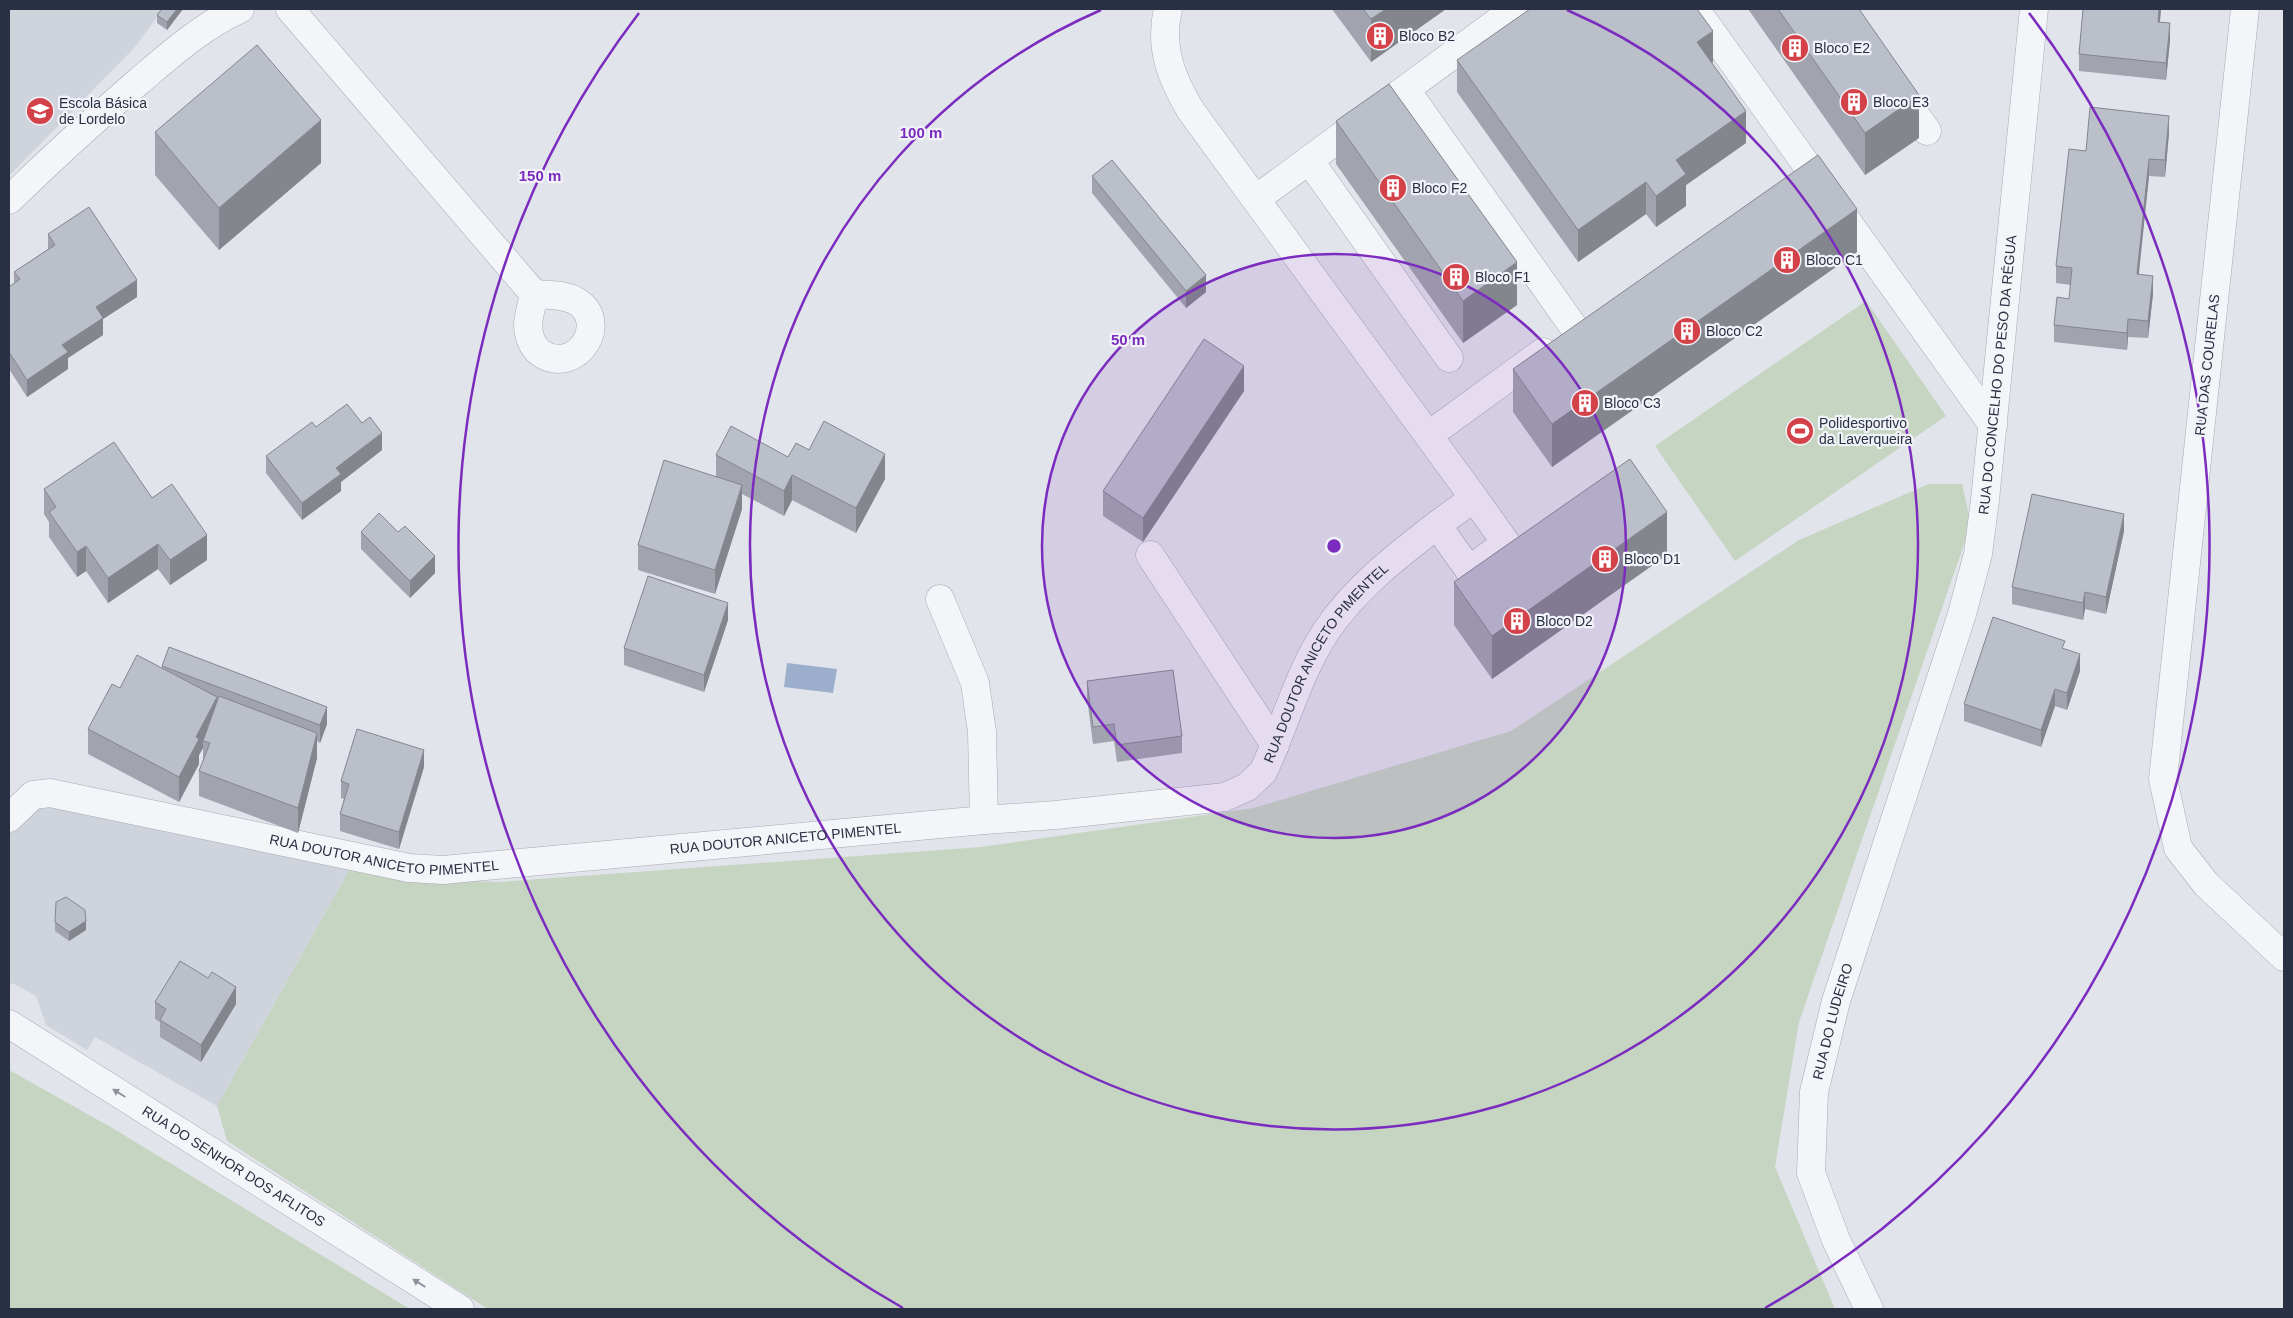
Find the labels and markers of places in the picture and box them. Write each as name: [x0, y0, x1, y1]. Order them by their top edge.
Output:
building icon: Bloco B2: [1365, 21, 1395, 51]
place label: Bloco B2: [1399, 28, 1455, 44]
building icon: Bloco E2: [1780, 33, 1810, 63]
place label: Bloco E2: [1814, 40, 1870, 56]
building icon: Bloco E3: [1839, 87, 1869, 117]
place label: Bloco E3: [1873, 94, 1929, 110]
place label: Escola Básica de Lordelo: [59, 95, 147, 127]
school or university icon: Escola Básica de Lordelo: [25, 96, 55, 126]
building icon: Bloco F2: [1378, 173, 1408, 203]
place label: Bloco F2: [1412, 180, 1467, 196]
building icon: Bloco C1: [1772, 245, 1802, 275]
place label: Bloco C1: [1806, 252, 1863, 268]
building icon: Bloco F1: [1441, 262, 1471, 292]
place label: Bloco F1: [1475, 269, 1530, 285]
building icon: Bloco C2: [1672, 316, 1702, 346]
place label: Bloco C2: [1706, 323, 1763, 339]
building icon: Bloco C3: [1570, 388, 1600, 418]
place label: Bloco C3: [1604, 395, 1661, 411]
place label: Polidesportivo da Laverqueira: [1819, 415, 1913, 447]
sports icon: Polidesportivo da Laverqueira: [1785, 416, 1815, 446]
centre of rings: [1325, 537, 1343, 555]
building icon: Bloco D1: [1590, 544, 1620, 574]
place label: Bloco D1: [1624, 551, 1681, 567]
building icon: Bloco D2: [1502, 606, 1532, 636]
place label: Bloco D2: [1536, 613, 1593, 629]

